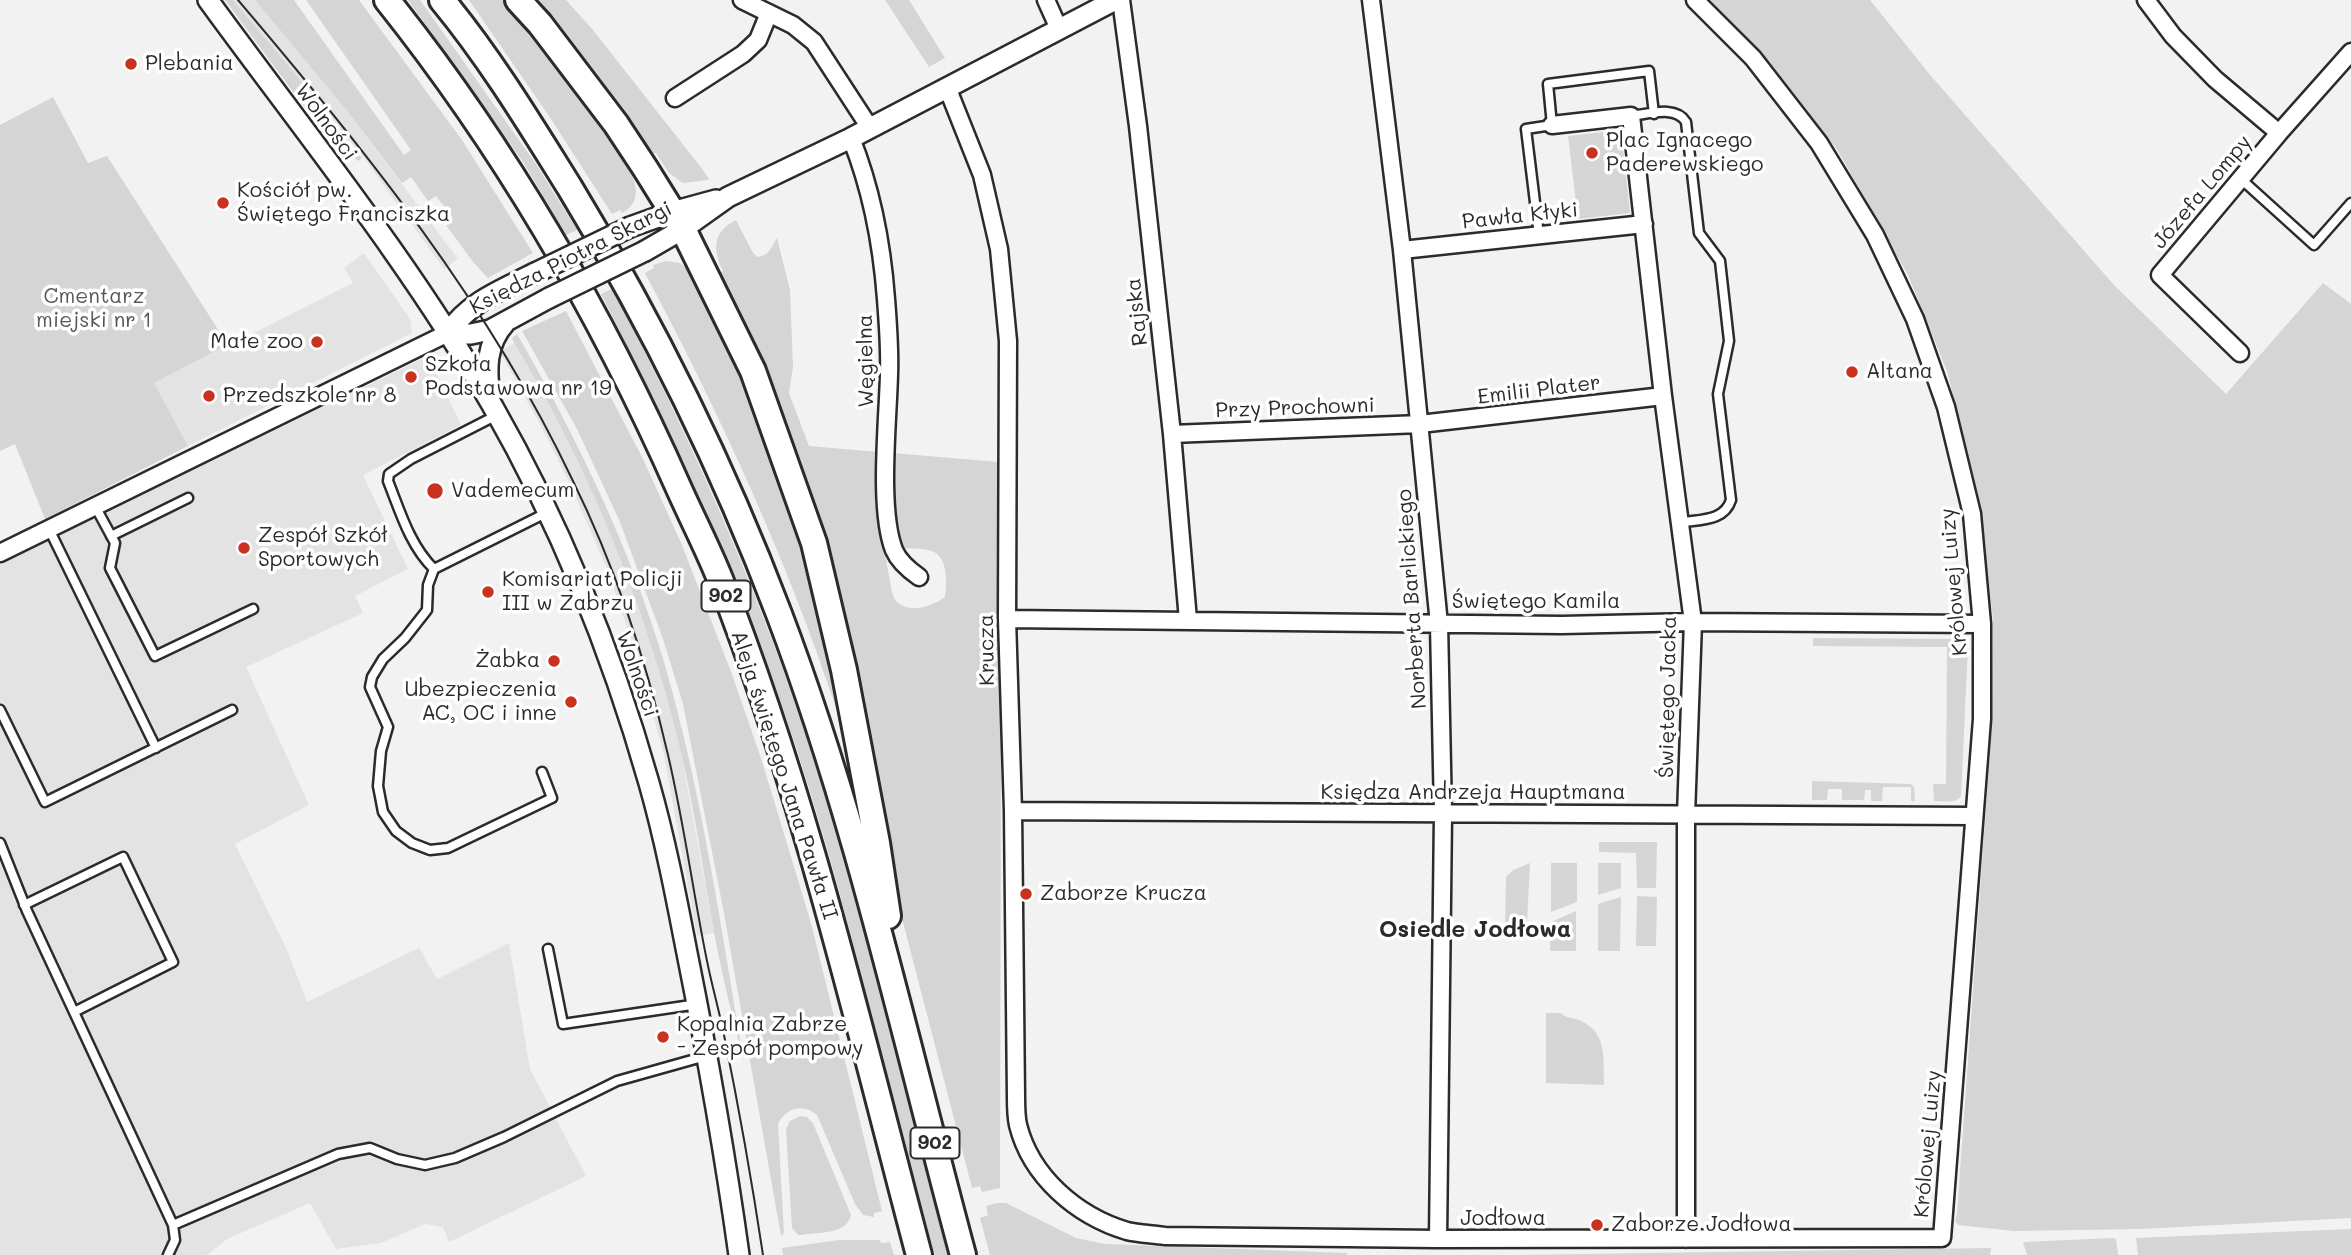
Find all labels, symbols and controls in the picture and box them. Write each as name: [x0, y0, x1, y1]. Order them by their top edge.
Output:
place label: Plebania: [145, 51, 234, 77]
marker: Plebania: [123, 56, 139, 72]
street label: Wolności: [290, 79, 362, 165]
place label: Plac Ignacego Paderewskiego: [1606, 128, 1763, 178]
street label: Józefa Lompy: [2147, 130, 2257, 254]
marker: Plac Ignacego Paderewskiego: [1584, 145, 1600, 161]
place label: Kościół pw. Świętego Franciszka: [237, 178, 450, 228]
marker: Kościół pw. Świętego Franciszka: [215, 195, 231, 211]
street label: Księdza Piotra Skargi: [466, 196, 676, 320]
street label: Pawła Kłyki: [1461, 197, 1579, 235]
street label: Rajska: [1121, 277, 1153, 347]
park label: Cmentarz miejski nr 1: [36, 284, 152, 334]
street label: Węgielna: [853, 314, 879, 408]
place label: Małe zoo: [210, 329, 303, 355]
marker: Małe zoo: [309, 334, 325, 350]
place label: Szkoła Podstawowa nr 19: [425, 352, 612, 402]
place label: Altana: [1866, 359, 1933, 385]
marker: Altana: [1844, 364, 1860, 380]
marker: Szkoła Podstawowa nr 19: [403, 369, 419, 385]
street label: Emilii Plater: [1476, 370, 1602, 410]
place label: Przedszkole nr 8: [223, 383, 396, 409]
marker: Przedszkole nr 8: [201, 388, 217, 404]
street label: Przy Prochowni: [1215, 393, 1375, 423]
place label: Vademecum: [451, 478, 574, 504]
marker: Vademecum: [425, 481, 445, 501]
street label: Norberta Barlickiego: [1392, 488, 1432, 710]
street label: Królowej Luizy: [1935, 507, 1973, 657]
place label: Zespół Szkół Sportowych: [258, 523, 388, 573]
marker: Zespół Szkół Sportowych: [236, 540, 252, 556]
place label: Komisariat Policji III w Zabrzu: [502, 567, 682, 617]
road number: 902: [702, 580, 750, 611]
marker: Komisariat Policji III w Zabrzu: [480, 584, 496, 600]
street label: Świętego Kamila: [1452, 589, 1620, 615]
street label: Krucza: [974, 614, 1000, 686]
street label: Świętego Jacka: [1654, 616, 1682, 778]
street label: Aleja świętego Jana Pawła II: [725, 627, 843, 923]
street label: Wolności: [611, 628, 663, 720]
place label: Żabka: [475, 648, 540, 674]
marker: Żabka: [546, 653, 562, 669]
place label: Ubezpieczenia AC, OC i inne: [404, 677, 557, 727]
marker: Ubezpieczenia AC, OC i inne: [563, 694, 579, 710]
street label: Księdza Andrzeja Hauptmana: [1320, 780, 1626, 806]
place label: Zaborze Krucza: [1040, 881, 1207, 907]
marker: Zaborze Krucza: [1018, 886, 1034, 902]
district label: Osiedle Jodłowa: [1379, 916, 1571, 944]
place label: Kopalnia Zabrze - Zespół pompowy: [677, 1012, 863, 1062]
marker: Kopalnia Zabrze - Zespół pompowy: [655, 1029, 671, 1045]
street label: Królowej Luizy: [1909, 1069, 1947, 1219]
road number: 902: [911, 1128, 960, 1158]
street label: Jodłowa: [1460, 1206, 1546, 1232]
place label: Zaborze Jodłowa: [1611, 1212, 1792, 1238]
marker: Zaborze Jodłowa: [1589, 1217, 1605, 1233]

